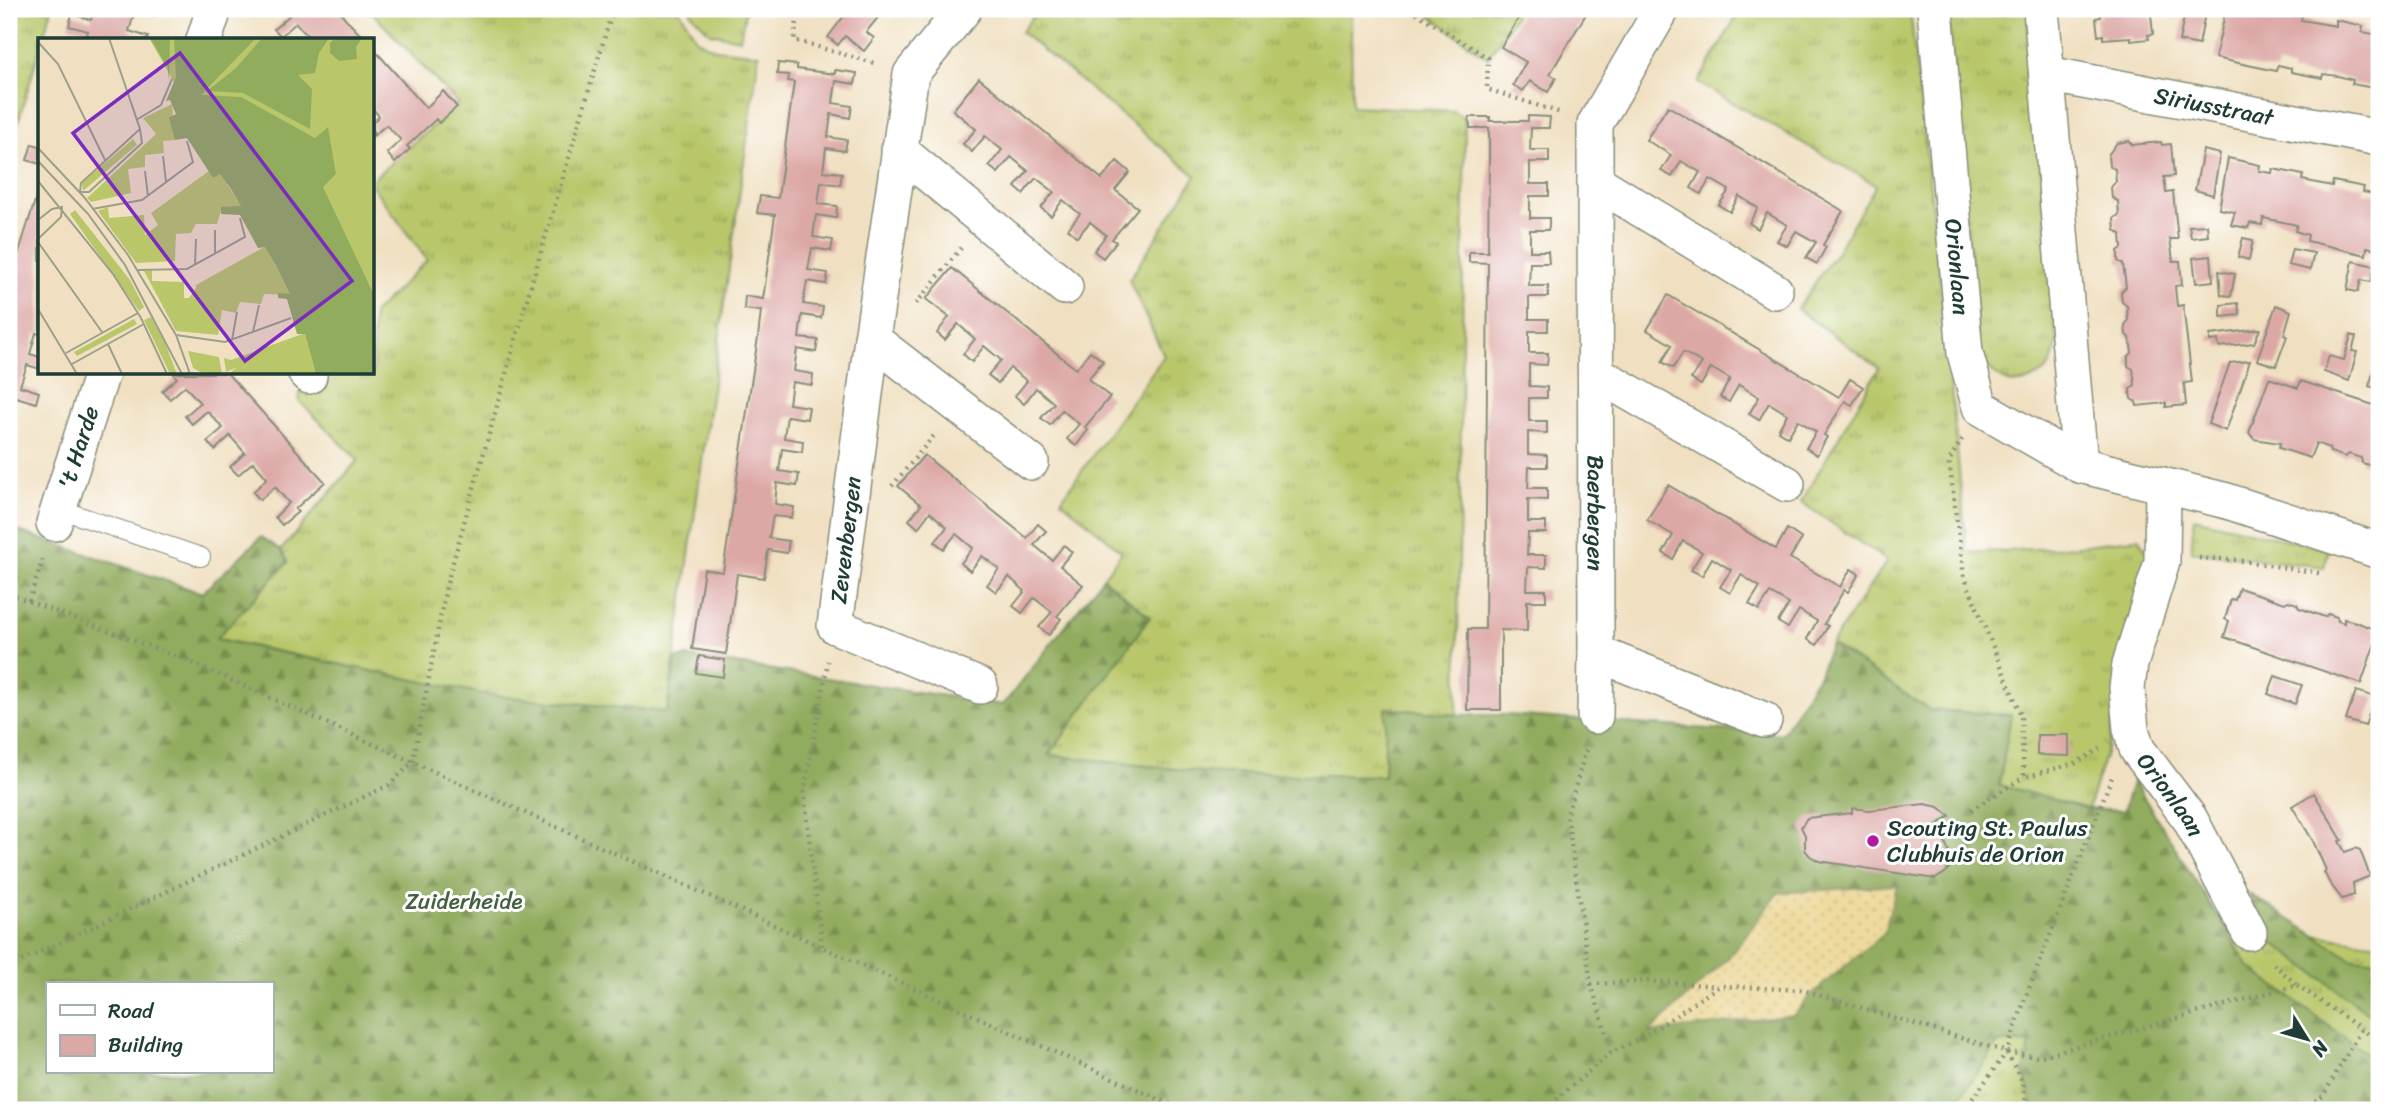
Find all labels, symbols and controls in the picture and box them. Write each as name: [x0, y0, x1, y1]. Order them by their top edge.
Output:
inset map: [38, 38, 374, 374]
street label: Siriusstraat: [2151, 75, 2279, 138]
street label: Orionlaan: [1933, 217, 1982, 317]
street label: 't Harde: [45, 400, 111, 495]
street label: Baerbergen: [1575, 455, 1616, 571]
street label: Zevenbergen: [818, 473, 874, 606]
street label: Orionlaan: [2126, 743, 2216, 844]
place label: Scouting St. Paulus Clubhuis de Orion: [1887, 808, 2088, 875]
marker: Scouting St. Paulus Clubhuis de Orion: [1865, 833, 1881, 849]
park label: Zuiderheide: [405, 881, 523, 922]
legend: [46, 982, 273, 1074]
text: Road: [108, 992, 155, 1030]
north arrow: [2272, 1004, 2342, 1074]
text: Building: [108, 1026, 184, 1064]
text: N: [2303, 1033, 2338, 1065]

